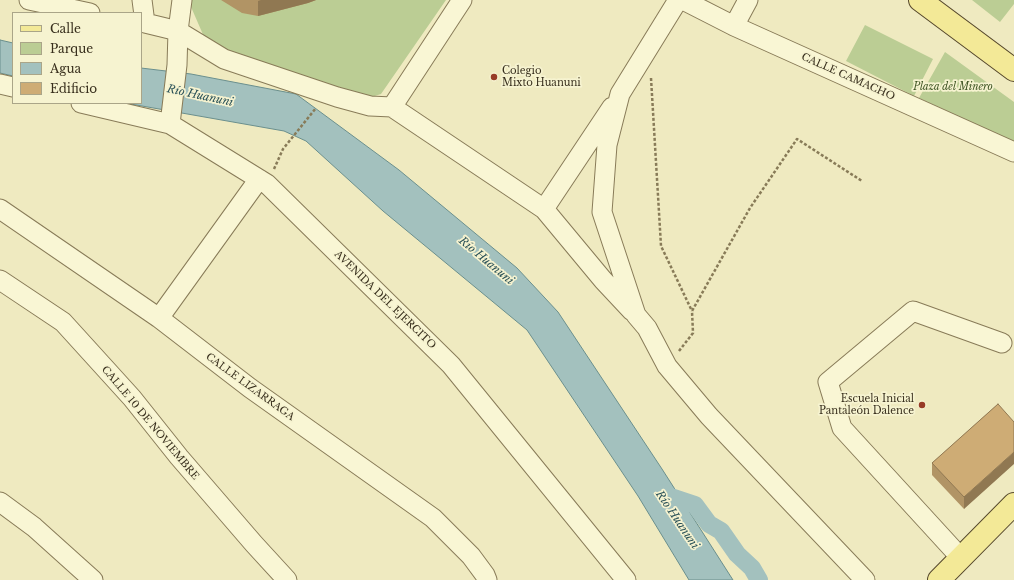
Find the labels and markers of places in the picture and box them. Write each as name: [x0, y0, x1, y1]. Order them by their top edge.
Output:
place label: Colegio Mixto Huanuni: [502, 65, 581, 88]
marker: Colegio Mixto Huanuni: [489, 72, 499, 82]
place label: Escuela Inicial Pantaleón Dalence: [819, 393, 914, 416]
marker: Escuela Inicial Pantaleón Dalence: [917, 400, 927, 410]

